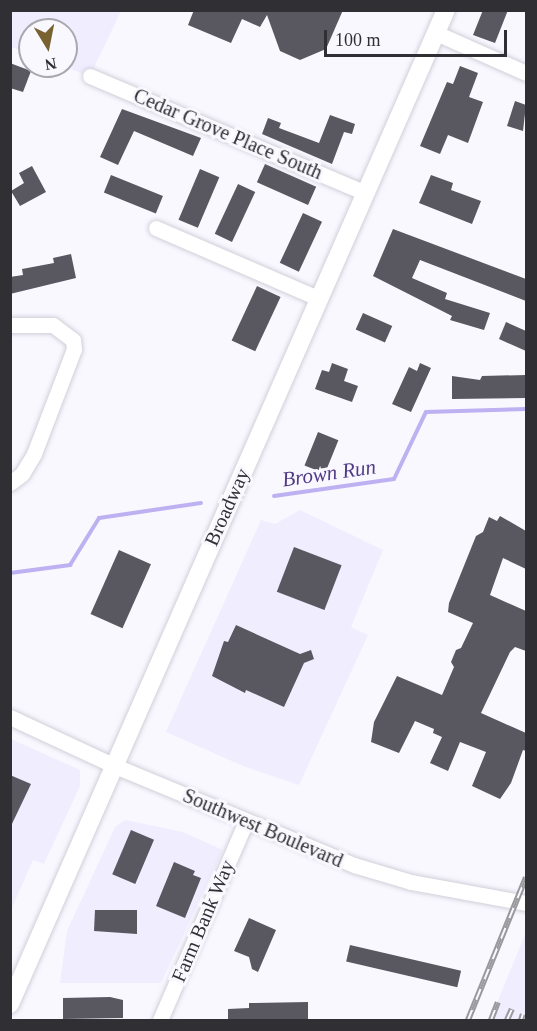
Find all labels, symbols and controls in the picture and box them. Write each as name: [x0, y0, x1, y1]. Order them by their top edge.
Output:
north arrow: [18, 18, 78, 78]
scale bar: [327, 18, 510, 56]
text: 100 m: [335, 30, 381, 50]
text: N: [44, 55, 58, 74]
street label: Cedar Grove Place South: [130, 83, 326, 185]
water label: Brown Run: [281, 454, 377, 492]
street label: Broadway: [199, 465, 255, 549]
street label: Southwest Boulevard: [179, 783, 347, 873]
street label: Farm Bank Way: [166, 856, 240, 986]

